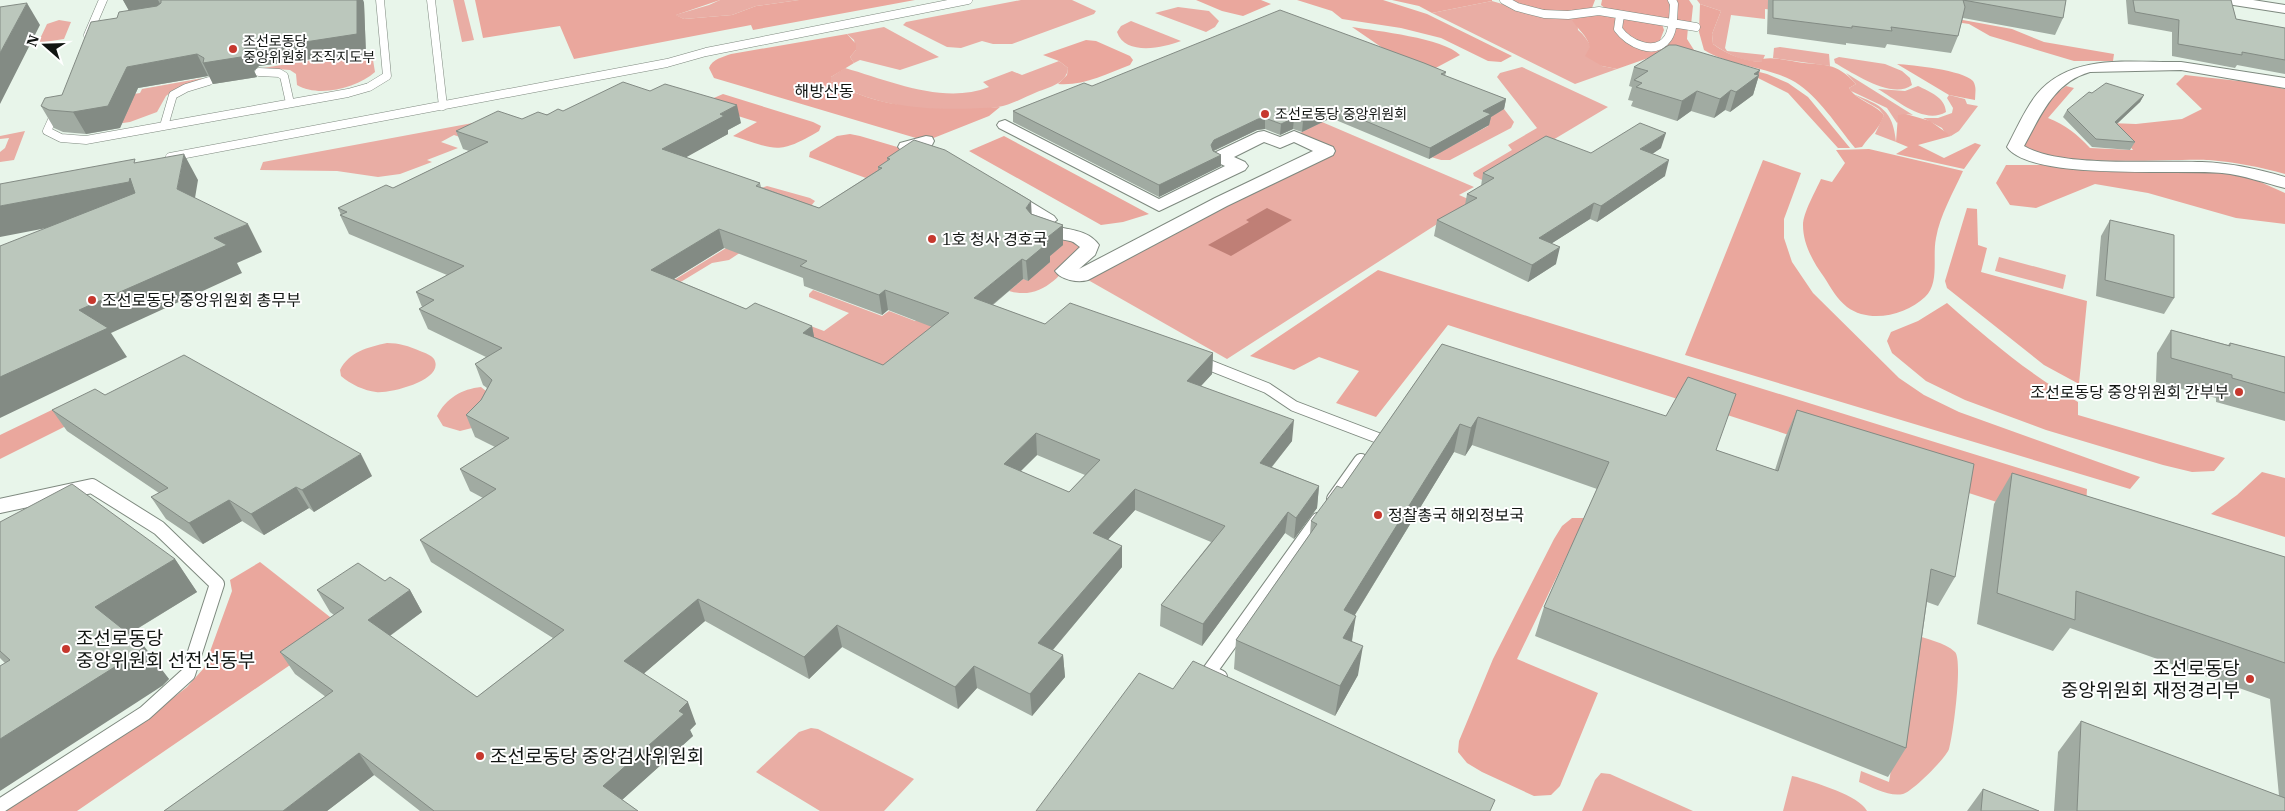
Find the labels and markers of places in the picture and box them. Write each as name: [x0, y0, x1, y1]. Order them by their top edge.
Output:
place label: 조선로동당 중앙위원회 조직지도부: [243, 32, 375, 66]
marker: 조선로동당 중앙위원회 조직지도부: [227, 43, 239, 55]
place label: 조선로동당 중앙위원회: [1275, 105, 1407, 123]
marker: 조선로동당 중앙위원회: [1259, 108, 1271, 120]
place label: 1호 청사 경호국: [942, 229, 1047, 249]
marker: 1호 청사 경호국: [926, 233, 938, 245]
place label: 조선로동당 중앙위원회 총무부: [102, 290, 301, 310]
marker: 조선로동당 중앙위원회 총무부: [86, 294, 98, 306]
place label: 조선로동당 중앙위원회 간부부: [2030, 382, 2229, 402]
marker: 조선로동당 중앙위원회 간부부: [2233, 386, 2245, 398]
place label: 정찰총국 해외정보국: [1388, 505, 1524, 525]
marker: 정찰총국 해외정보국: [1372, 509, 1384, 521]
place label: 조선로동당 중앙위원회 선전선동부: [76, 626, 255, 672]
marker: 조선로동당 중앙위원회 선전선동부: [60, 643, 72, 655]
place label: 조선로동당 중앙위원회 재정경리부: [2061, 656, 2240, 702]
marker: 조선로동당 중앙위원회 재정경리부: [2244, 673, 2256, 685]
place label: 조선로동당 중앙검사위원회: [490, 744, 704, 768]
marker: 조선로동당 중앙검사위원회: [474, 750, 486, 762]

